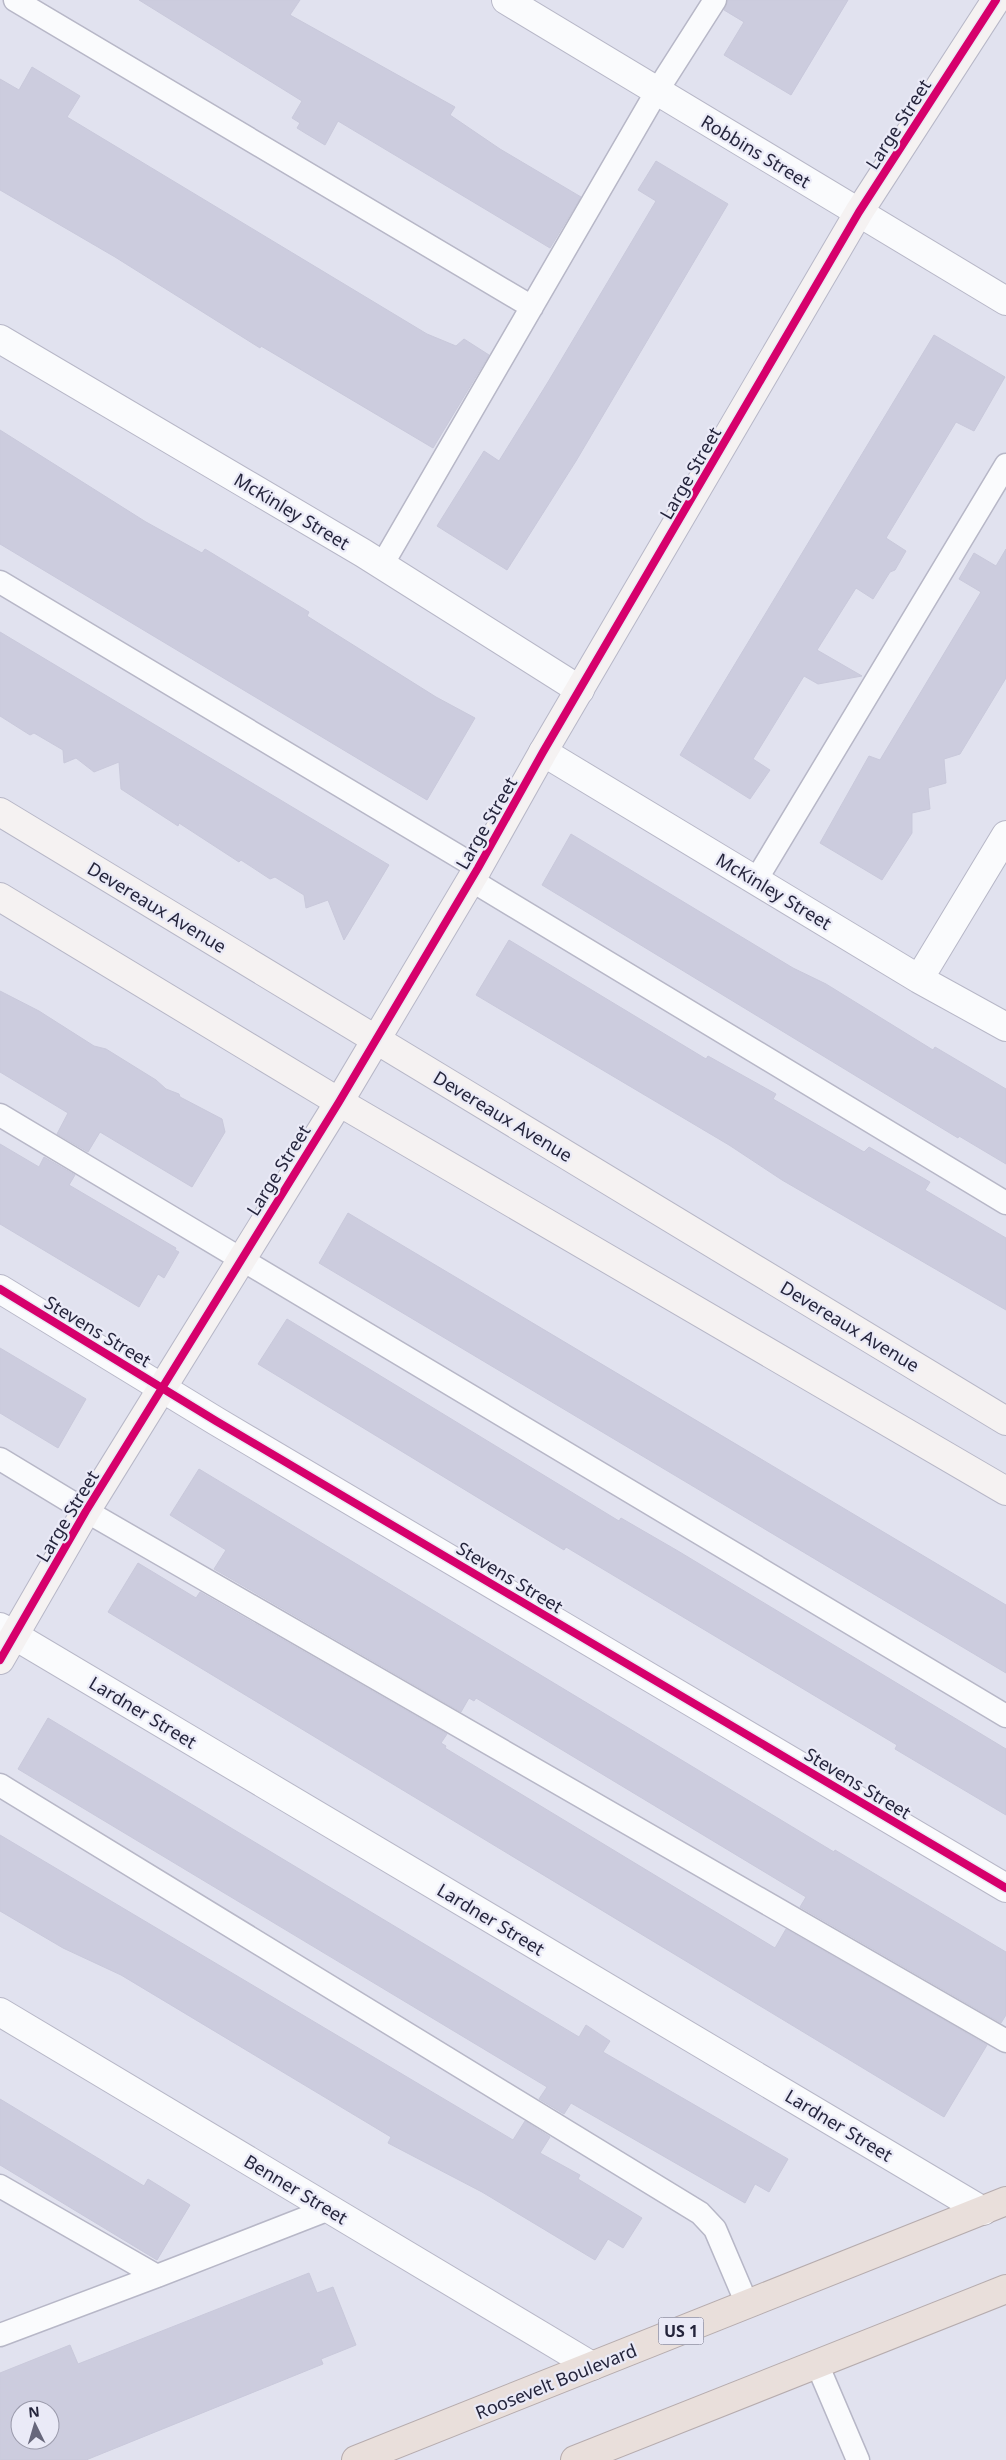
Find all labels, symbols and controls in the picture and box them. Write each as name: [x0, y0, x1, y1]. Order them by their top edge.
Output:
street label: Large Street: [860, 74, 936, 174]
street label: Robbins Street: [697, 109, 816, 193]
street label: Large Street: [654, 422, 726, 524]
street label: McKinley Street: [230, 467, 355, 555]
street label: Large Street: [450, 772, 522, 874]
street label: McKinley Street: [712, 847, 837, 935]
street label: Devereaux Avenue: [83, 856, 231, 958]
street label: Devereaux Avenue: [429, 1065, 577, 1167]
street label: Large Street: [241, 1120, 316, 1220]
street label: Devereaux Avenue: [776, 1275, 924, 1377]
street label: Stevens Street: [40, 1290, 156, 1372]
street label: Large Street: [30, 1465, 104, 1566]
street label: Stevens Street: [452, 1536, 568, 1618]
street label: Lardner Street: [85, 1670, 202, 1754]
street label: Stevens Street: [800, 1742, 916, 1824]
street label: Lardner Street: [433, 1877, 550, 1961]
street label: Lardner Street: [781, 2083, 898, 2167]
street label: Benner Street: [240, 2149, 353, 2230]
road number: US 1: [658, 2318, 704, 2344]
street label: Roosevelt Boulevard: [472, 2338, 640, 2424]
north arrow: [10, 2400, 60, 2450]
text: N: [27, 2402, 40, 2422]

